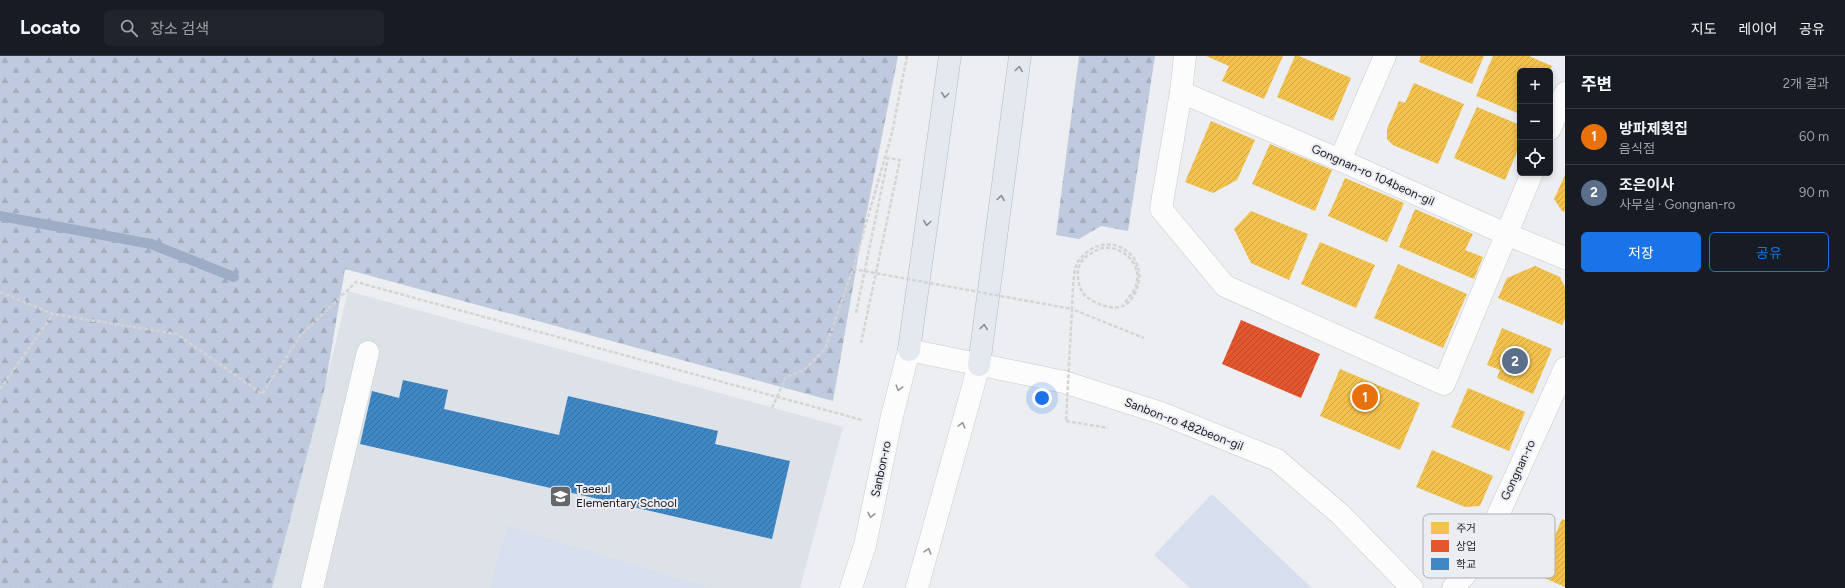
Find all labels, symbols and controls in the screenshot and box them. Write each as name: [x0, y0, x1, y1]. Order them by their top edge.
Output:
search box: [104, 10, 384, 46]
text: Locato: [20, 16, 80, 39]
icon: search: [118, 17, 140, 39]
text: 장소 검색: [150, 20, 209, 38]
text: 지도: [1691, 21, 1717, 38]
text: 레이어: [1739, 21, 1777, 38]
text: 공유: [1799, 21, 1825, 38]
one-way arrow: [1014, 66, 1023, 72]
map controls: [1517, 68, 1553, 176]
button: +: [1517, 68, 1553, 104]
text: 주변: [1581, 74, 1612, 94]
text: 2개 결과: [1783, 76, 1829, 91]
one-way arrow: [941, 92, 950, 98]
button: −: [1517, 104, 1553, 140]
text: 방파제횟집: [1619, 120, 1688, 138]
text: 1: [1591, 129, 1597, 144]
text: 60 m: [1799, 129, 1829, 144]
button: locate: [1517, 140, 1553, 176]
text: 음식점: [1619, 141, 1655, 156]
street label: Gongnan-ro 104beon-gil: [1309, 142, 1437, 208]
text: 조은이사: [1619, 176, 1674, 194]
text: 2: [1590, 185, 1598, 200]
text: 90 m: [1799, 185, 1829, 200]
one-way arrow: [996, 195, 1005, 201]
text: 사무실 · Gongnan-ro: [1619, 197, 1735, 212]
one-way arrow: [923, 220, 932, 226]
button: 저장: [1581, 232, 1701, 272]
button: 공유: [1709, 232, 1829, 272]
one-way arrow: [979, 324, 988, 330]
pin: 2: [1502, 346, 1528, 376]
pin: 1: [1352, 382, 1378, 412]
one-way arrow: [896, 385, 904, 391]
your location: [1032, 388, 1052, 408]
street label: Sanbon-ro 482beon-gil: [1123, 395, 1245, 453]
one-way arrow: [958, 422, 966, 429]
street label: Gongnan-ro: [1498, 437, 1538, 503]
street label: Sanbon-ro: [868, 440, 894, 498]
place label: Taeeul Elementary School: [576, 482, 677, 510]
school or university icon: Taeeul Elementary School: [548, 483, 574, 509]
one-way arrow: [868, 512, 876, 518]
legend: [1423, 514, 1555, 578]
text: 주거: [1456, 522, 1476, 535]
text: 상업: [1456, 540, 1476, 553]
one-way arrow: [923, 547, 932, 554]
text: 학교: [1456, 558, 1476, 571]

